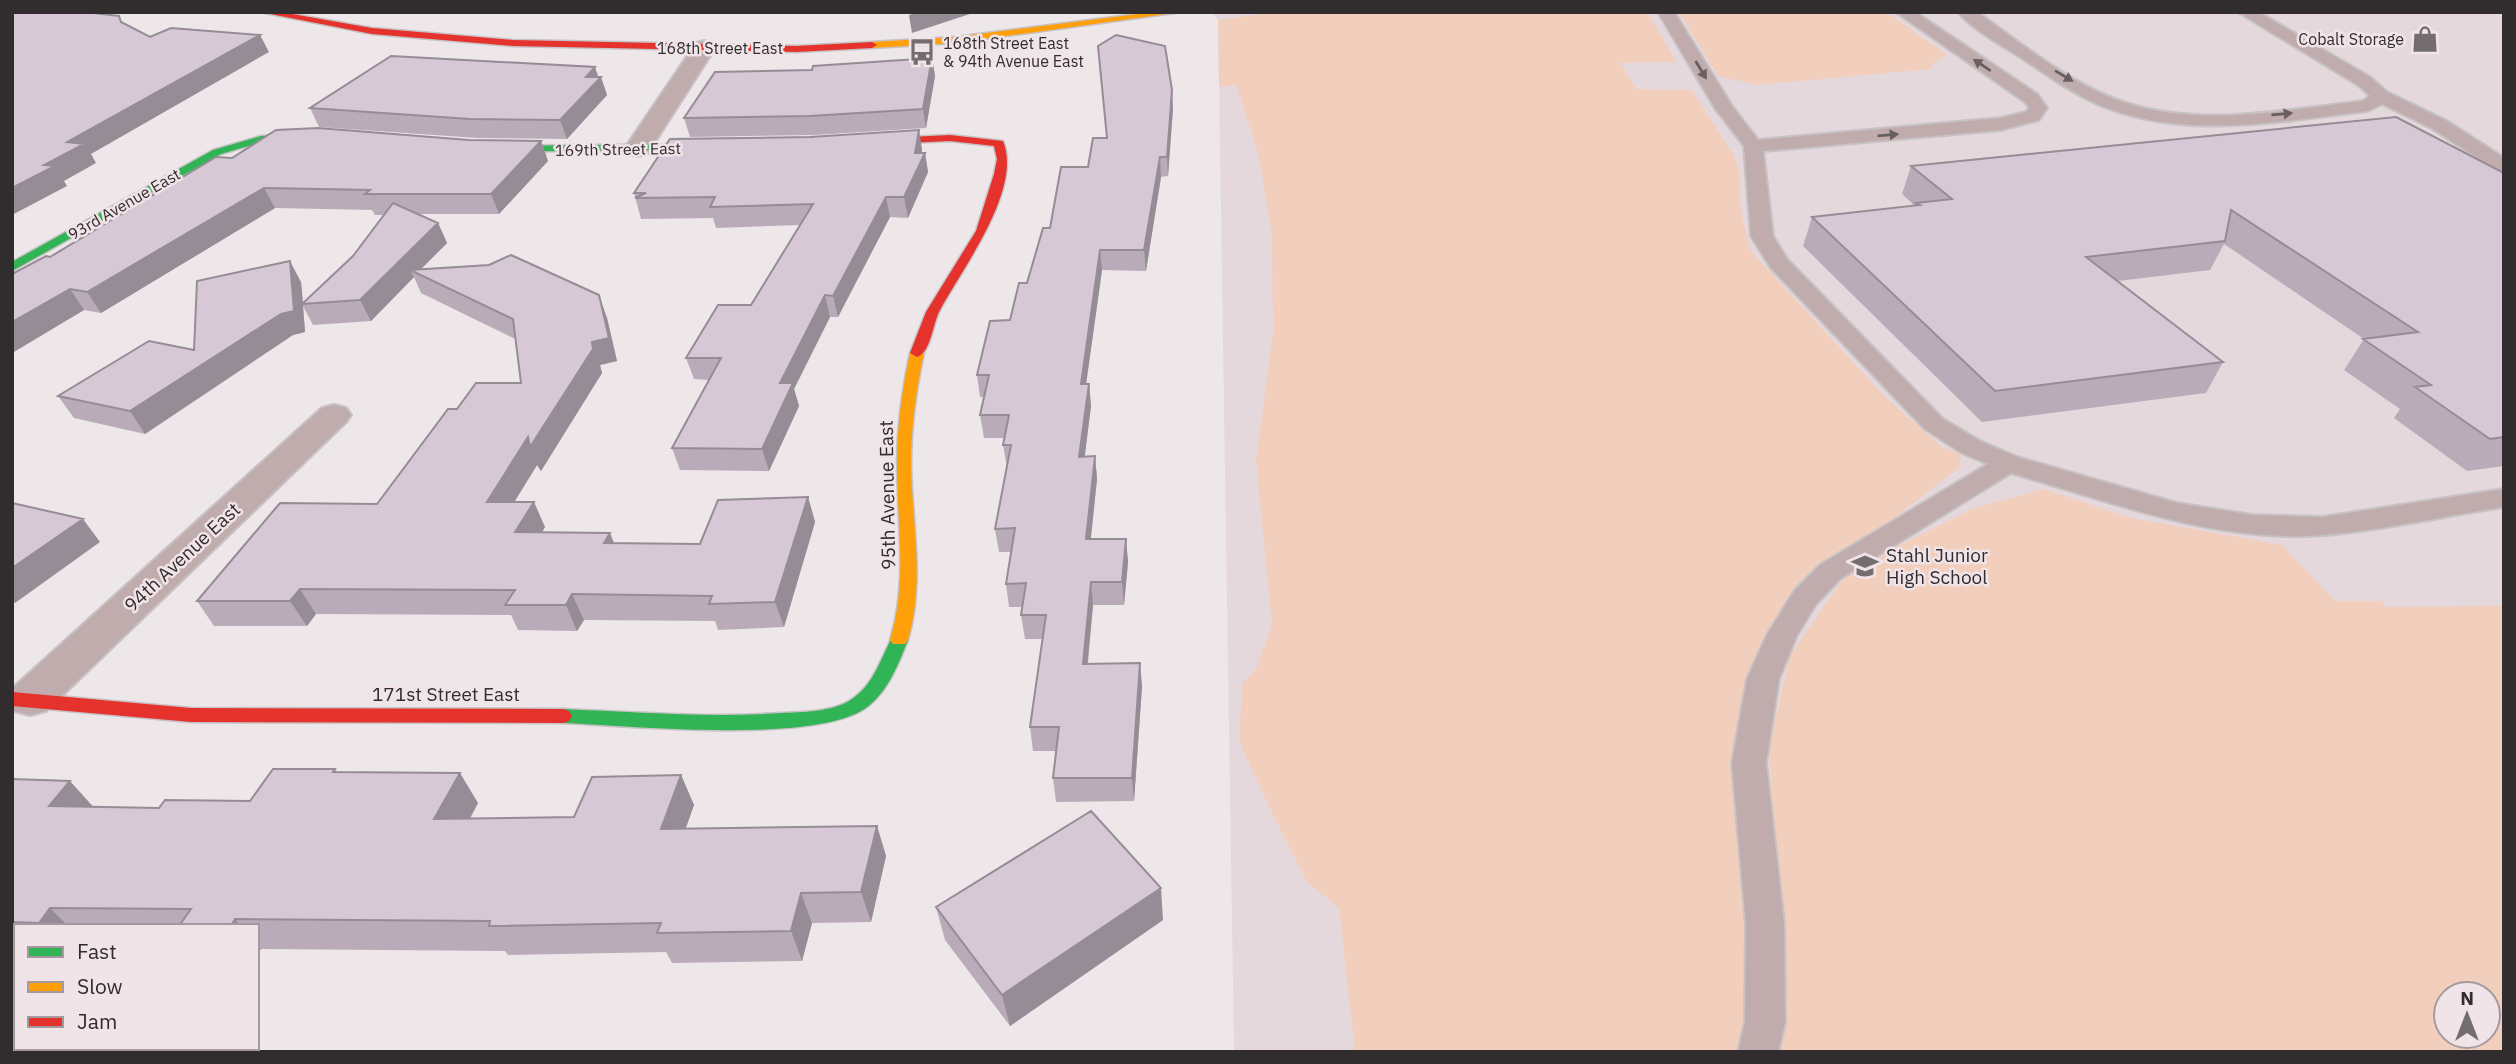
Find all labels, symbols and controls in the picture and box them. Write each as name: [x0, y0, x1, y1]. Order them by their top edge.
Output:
shop icon: Cobalt Storage: [2410, 24, 2440, 54]
place label: Cobalt Storage: [2298, 29, 2404, 49]
place label: 168th Street East & 94th Avenue East: [943, 33, 1084, 71]
bus stop icon: 168th Street East & 94th Avenue East: [907, 37, 937, 67]
street label: 168th Street East: [657, 38, 783, 58]
one-way arrow: [1972, 59, 1991, 72]
one-way arrow: [1695, 61, 1708, 80]
one-way arrow: [2055, 70, 2074, 82]
one-way arrow: [2272, 108, 2294, 119]
one-way arrow: [1877, 129, 1899, 140]
street label: 169th Street East: [555, 138, 681, 160]
street label: 93rd Avenue East: [64, 164, 184, 244]
street label: 95th Avenue East: [874, 420, 900, 570]
street label: 94th Avenue East: [119, 497, 245, 617]
place label: Stahl Junior High School: [1886, 543, 1988, 589]
school or university icon: Stahl Junior High School: [1850, 551, 1880, 581]
street label: 171st Street East: [372, 682, 520, 706]
legend: [14, 924, 259, 1050]
text: Fast: [77, 937, 117, 965]
text: Slow: [77, 972, 123, 1000]
north arrow: [2432, 980, 2502, 1050]
text: N: [2460, 986, 2474, 1010]
text: Jam: [77, 1007, 117, 1035]

